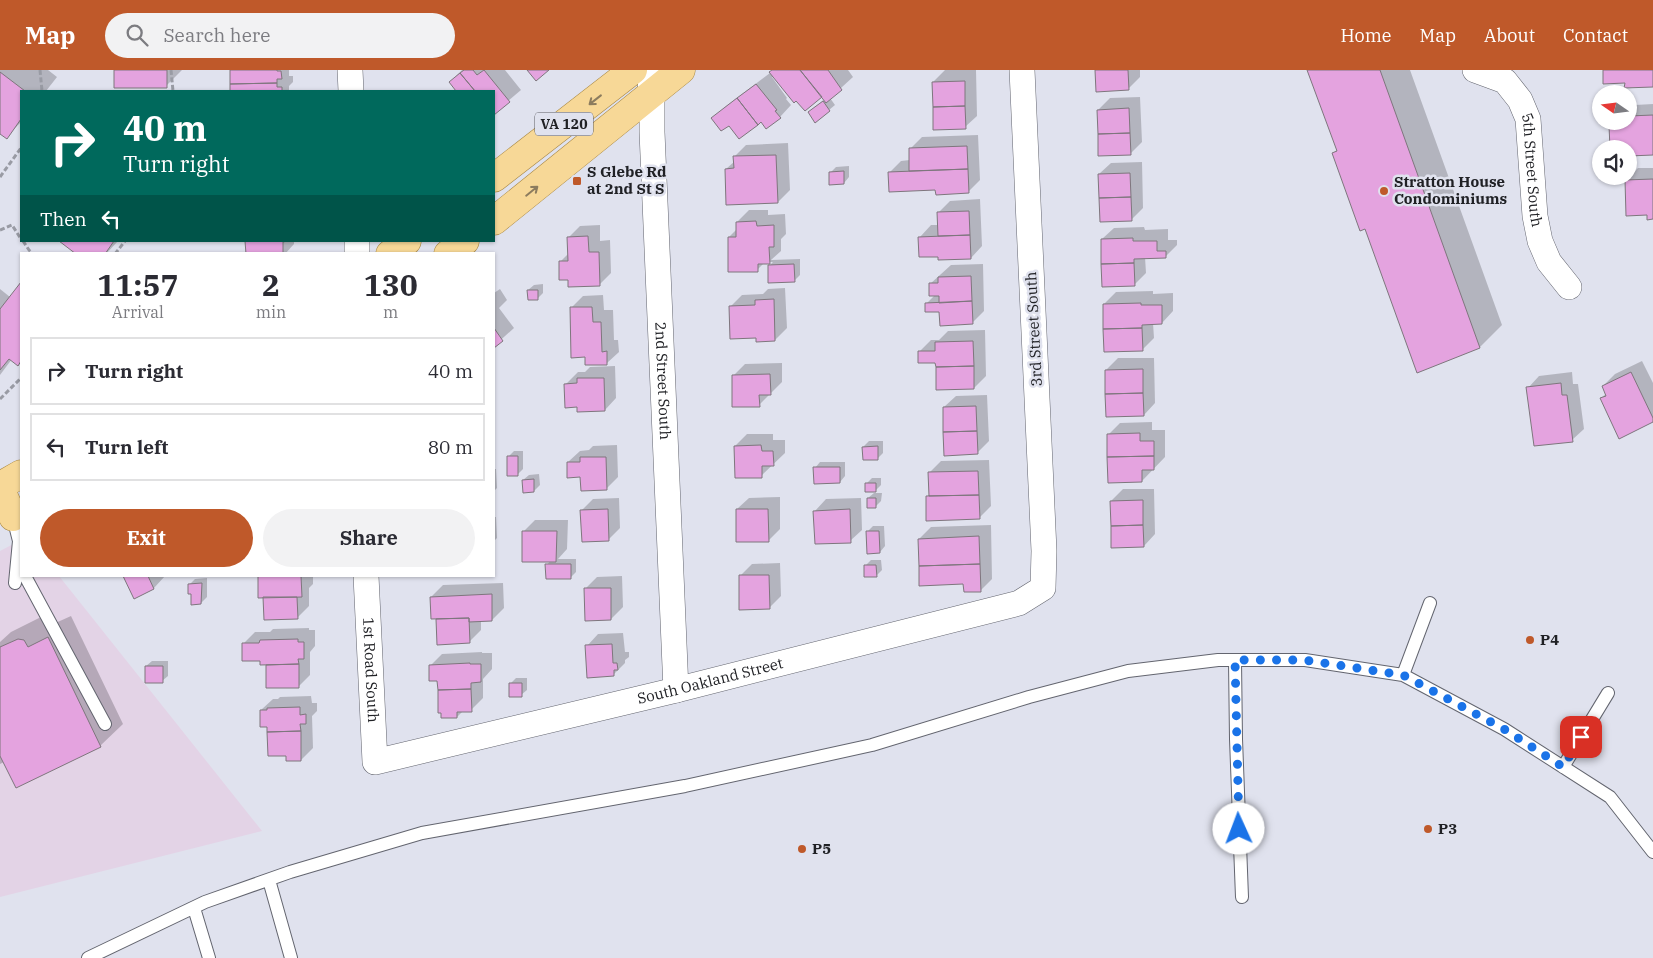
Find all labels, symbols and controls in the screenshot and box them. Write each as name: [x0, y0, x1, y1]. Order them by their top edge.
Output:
search box: [105, 13, 455, 58]
text: Map: [25, 19, 75, 51]
icon: search: [123, 21, 151, 49]
text: Search here: [163, 23, 270, 47]
text: Home: [1340, 24, 1392, 47]
text: Map: [1420, 24, 1456, 47]
text: About: [1484, 24, 1535, 47]
text: Contact: [1563, 24, 1628, 47]
north arrow: [1592, 85, 1638, 130]
map controls: [1592, 85, 1637, 185]
one-way arrow: [589, 94, 602, 105]
text: 40 m: [123, 105, 207, 151]
icon: right: [40, 110, 105, 175]
street label: 5th Street South: [1517, 110, 1547, 229]
road number: VA 120: [535, 112, 593, 136]
button: sound: [1592, 140, 1637, 185]
text: Turn right: [123, 149, 230, 178]
place label: S Glebe Rd at 2nd St S: [587, 162, 667, 198]
place label: Stratton House Condominiums: [1394, 172, 1507, 208]
marker: S Glebe Rd at 2nd St S: [571, 175, 583, 187]
one-way arrow: [525, 185, 538, 196]
marker: Stratton House Condominiums: [1378, 185, 1390, 197]
icon: left: [97, 205, 125, 233]
text: Then: [40, 207, 87, 231]
text: 11:57: [97, 265, 178, 304]
text: 2: [262, 265, 280, 304]
text: 130: [364, 265, 418, 304]
street label: 3rd Street South: [1021, 271, 1046, 387]
text: Arrival: [112, 302, 164, 322]
text: min: [256, 302, 286, 322]
text: m: [383, 302, 398, 322]
street label: 2nd Street South: [651, 321, 675, 440]
icon: right: [42, 357, 70, 385]
text: Turn right: [85, 359, 183, 383]
text: 40 m: [428, 359, 473, 383]
icon: left: [42, 433, 70, 461]
text: Turn left: [85, 435, 168, 459]
text: 80 m: [428, 435, 473, 459]
button: Exit: [40, 509, 253, 567]
button: Share: [263, 509, 475, 567]
street label: 1st Road South: [359, 617, 383, 723]
place label: P4: [1540, 630, 1559, 649]
marker: P4: [1524, 634, 1536, 646]
street label: South Oakland Street: [635, 653, 785, 708]
pin: [1560, 716, 1602, 758]
icon: arrive: [1567, 723, 1595, 751]
position arrow: [1212, 802, 1264, 854]
place label: P3: [1438, 819, 1457, 838]
marker: P3: [1422, 823, 1434, 835]
place label: P5: [812, 839, 831, 858]
marker: P5: [796, 843, 808, 855]

